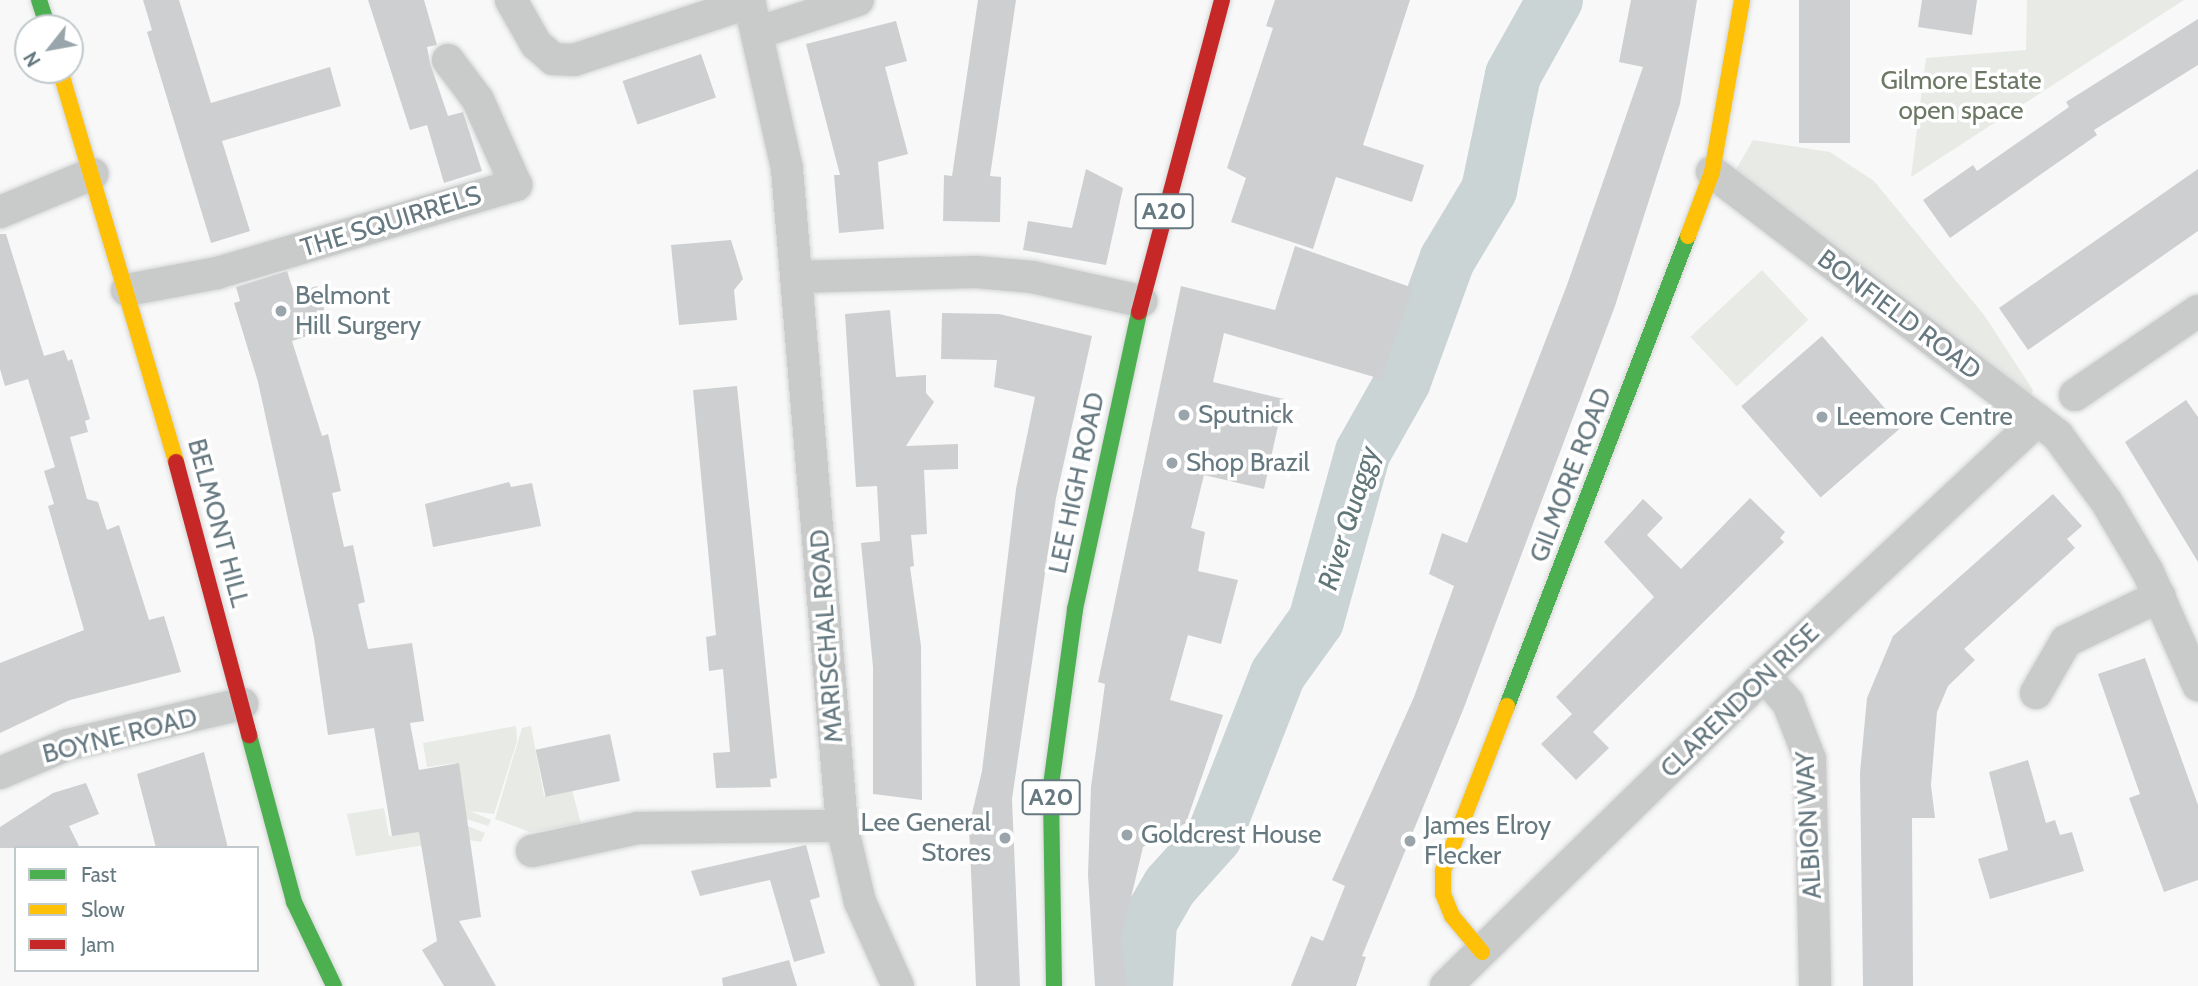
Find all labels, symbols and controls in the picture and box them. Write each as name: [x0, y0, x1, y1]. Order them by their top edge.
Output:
north arrow: [14, 14, 84, 84]
text: N: [19, 47, 46, 71]
park label: Gilmore Estate open space: [1880, 65, 2042, 126]
street label: THE SQUIRRELS: [297, 180, 485, 264]
road number: A20: [1134, 190, 1194, 232]
street label: BONFIELD ROAD: [1811, 243, 1987, 387]
place label: Belmont Hill Surgery: [295, 280, 421, 342]
marker: Belmont Hill Surgery: [273, 303, 289, 319]
street label: GILMORE ROAD: [1523, 383, 1619, 567]
street label: LEE HIGH ROAD: [1043, 389, 1111, 577]
place label: Sputnick: [1198, 399, 1293, 431]
place label: Leemore Centre: [1836, 401, 2013, 433]
marker: Sputnick: [1176, 407, 1192, 423]
marker: Leemore Centre: [1814, 409, 1830, 425]
street label: BELMONT HILL: [181, 435, 255, 611]
water label: River Quaggy: [1310, 442, 1386, 594]
place label: Shop Brazil: [1186, 447, 1310, 479]
marker: Shop Brazil: [1164, 455, 1180, 471]
street label: MARISCHAL ROAD: [804, 528, 850, 744]
street label: CLARENDON RISE: [1654, 617, 1826, 785]
street label: BOYNE ROAD: [39, 702, 201, 770]
street label: ALBION WAY: [1790, 750, 1828, 900]
road number: A20: [1021, 776, 1081, 818]
place label: Lee General Stores: [861, 807, 991, 868]
place label: James Elroy Flecker: [1424, 810, 1551, 872]
place label: Goldcrest House: [1141, 819, 1321, 851]
marker: Goldcrest House: [1119, 827, 1135, 843]
marker: Lee General Stores: [997, 830, 1013, 846]
marker: James Elroy Flecker: [1402, 833, 1418, 849]
legend: [14, 846, 259, 972]
text: Fast: [81, 862, 117, 887]
text: Slow: [81, 897, 125, 922]
text: Jam: [81, 932, 115, 957]

